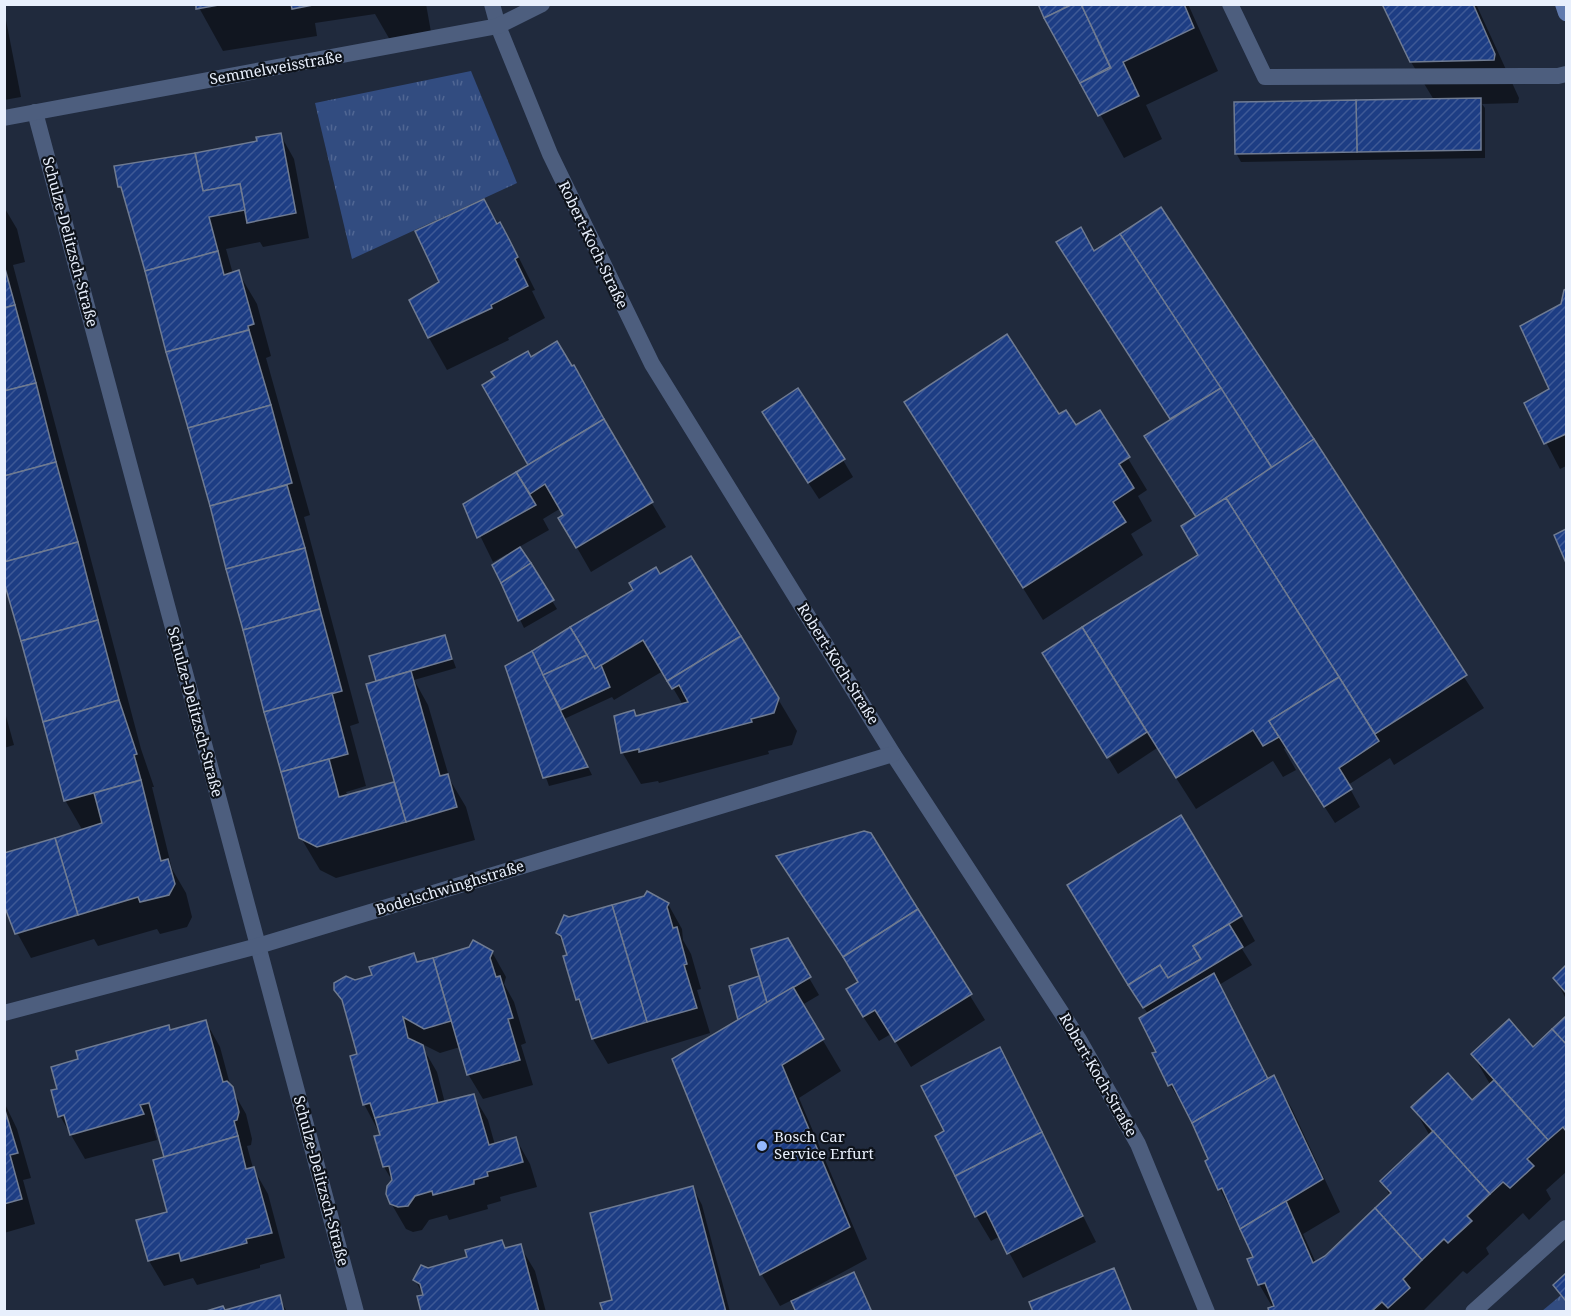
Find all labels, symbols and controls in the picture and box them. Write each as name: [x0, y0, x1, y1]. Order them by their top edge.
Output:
street label: Semmelweisstraße: [208, 45, 344, 89]
street label: Schulze-Delitzsch-Straße: [39, 154, 103, 329]
street label: Robert-Koch-Straße: [554, 177, 633, 312]
street label: Robert-Koch-Straße: [793, 599, 884, 728]
street label: Schulze-Delitzsch-Straße: [164, 624, 228, 799]
street label: Bodelschwinghstraße: [373, 855, 526, 919]
street label: Robert-Koch-Straße: [1055, 1009, 1142, 1140]
street label: Schulze-Delitzsch-Straße: [290, 1093, 354, 1268]
place label: Bosch Car Service Erfurt: [774, 1126, 874, 1163]
marker: Bosch Car Service Erfurt: [755, 1139, 769, 1153]

